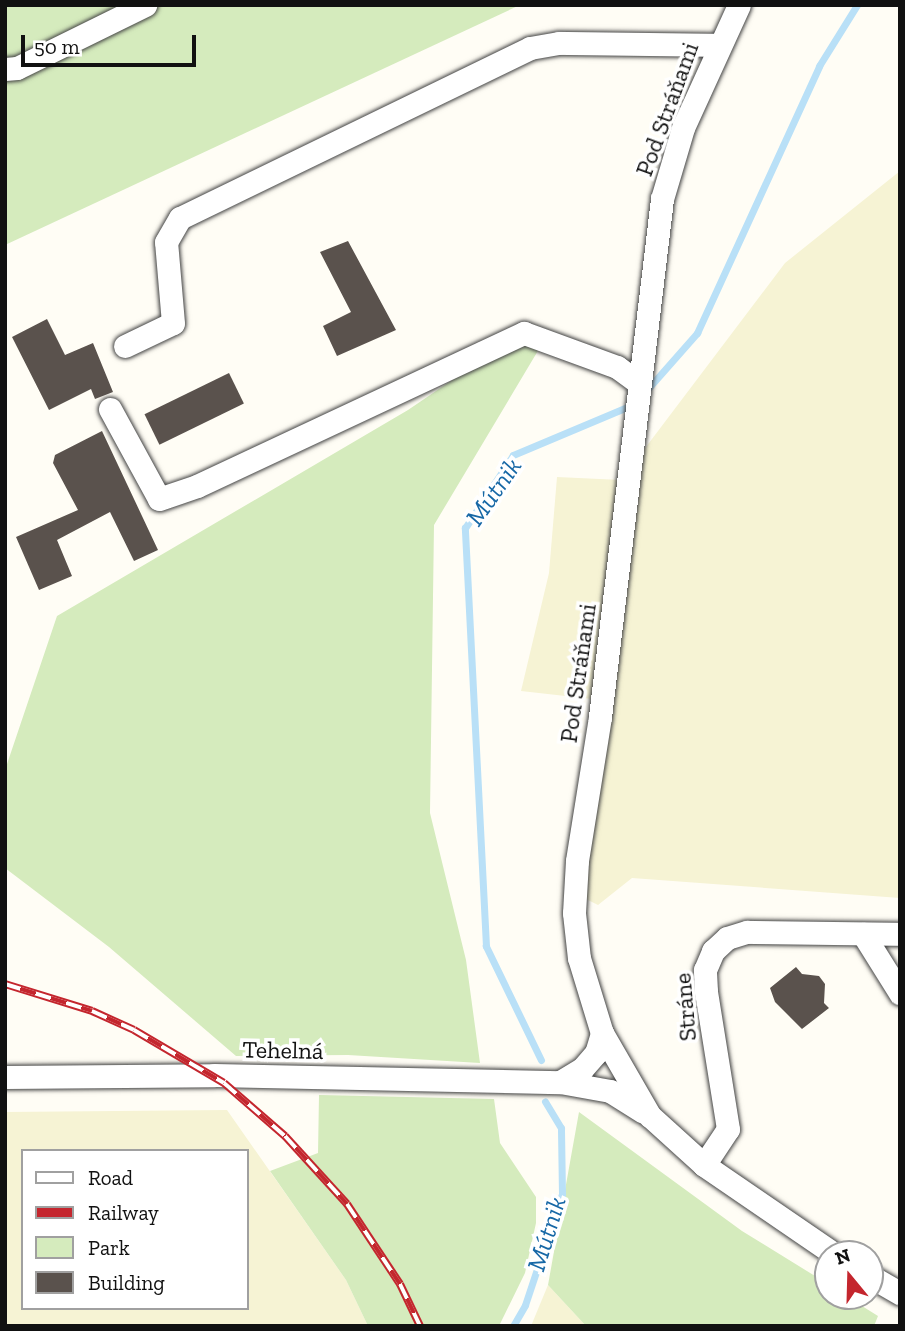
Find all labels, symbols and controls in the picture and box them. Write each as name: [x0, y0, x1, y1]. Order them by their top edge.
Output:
scale bar: [24, 21, 200, 65]
text: 50 m: [34, 34, 80, 59]
street label: Pod Stráňami: [629, 38, 705, 180]
water label: Mútnik: [459, 452, 529, 532]
street label: Pod Stráňami: [554, 602, 602, 744]
street label: Stráne: [668, 972, 702, 1042]
street label: Tehelná: [242, 1035, 324, 1065]
legend: [21, 1149, 248, 1310]
text: Road: [88, 1165, 133, 1190]
water label: Mútnik: [521, 1193, 573, 1275]
text: Railway: [88, 1200, 159, 1225]
text: Park: [88, 1235, 130, 1260]
north arrow: [814, 1240, 884, 1310]
text: N: [832, 1243, 853, 1270]
text: Building: [88, 1270, 165, 1295]

